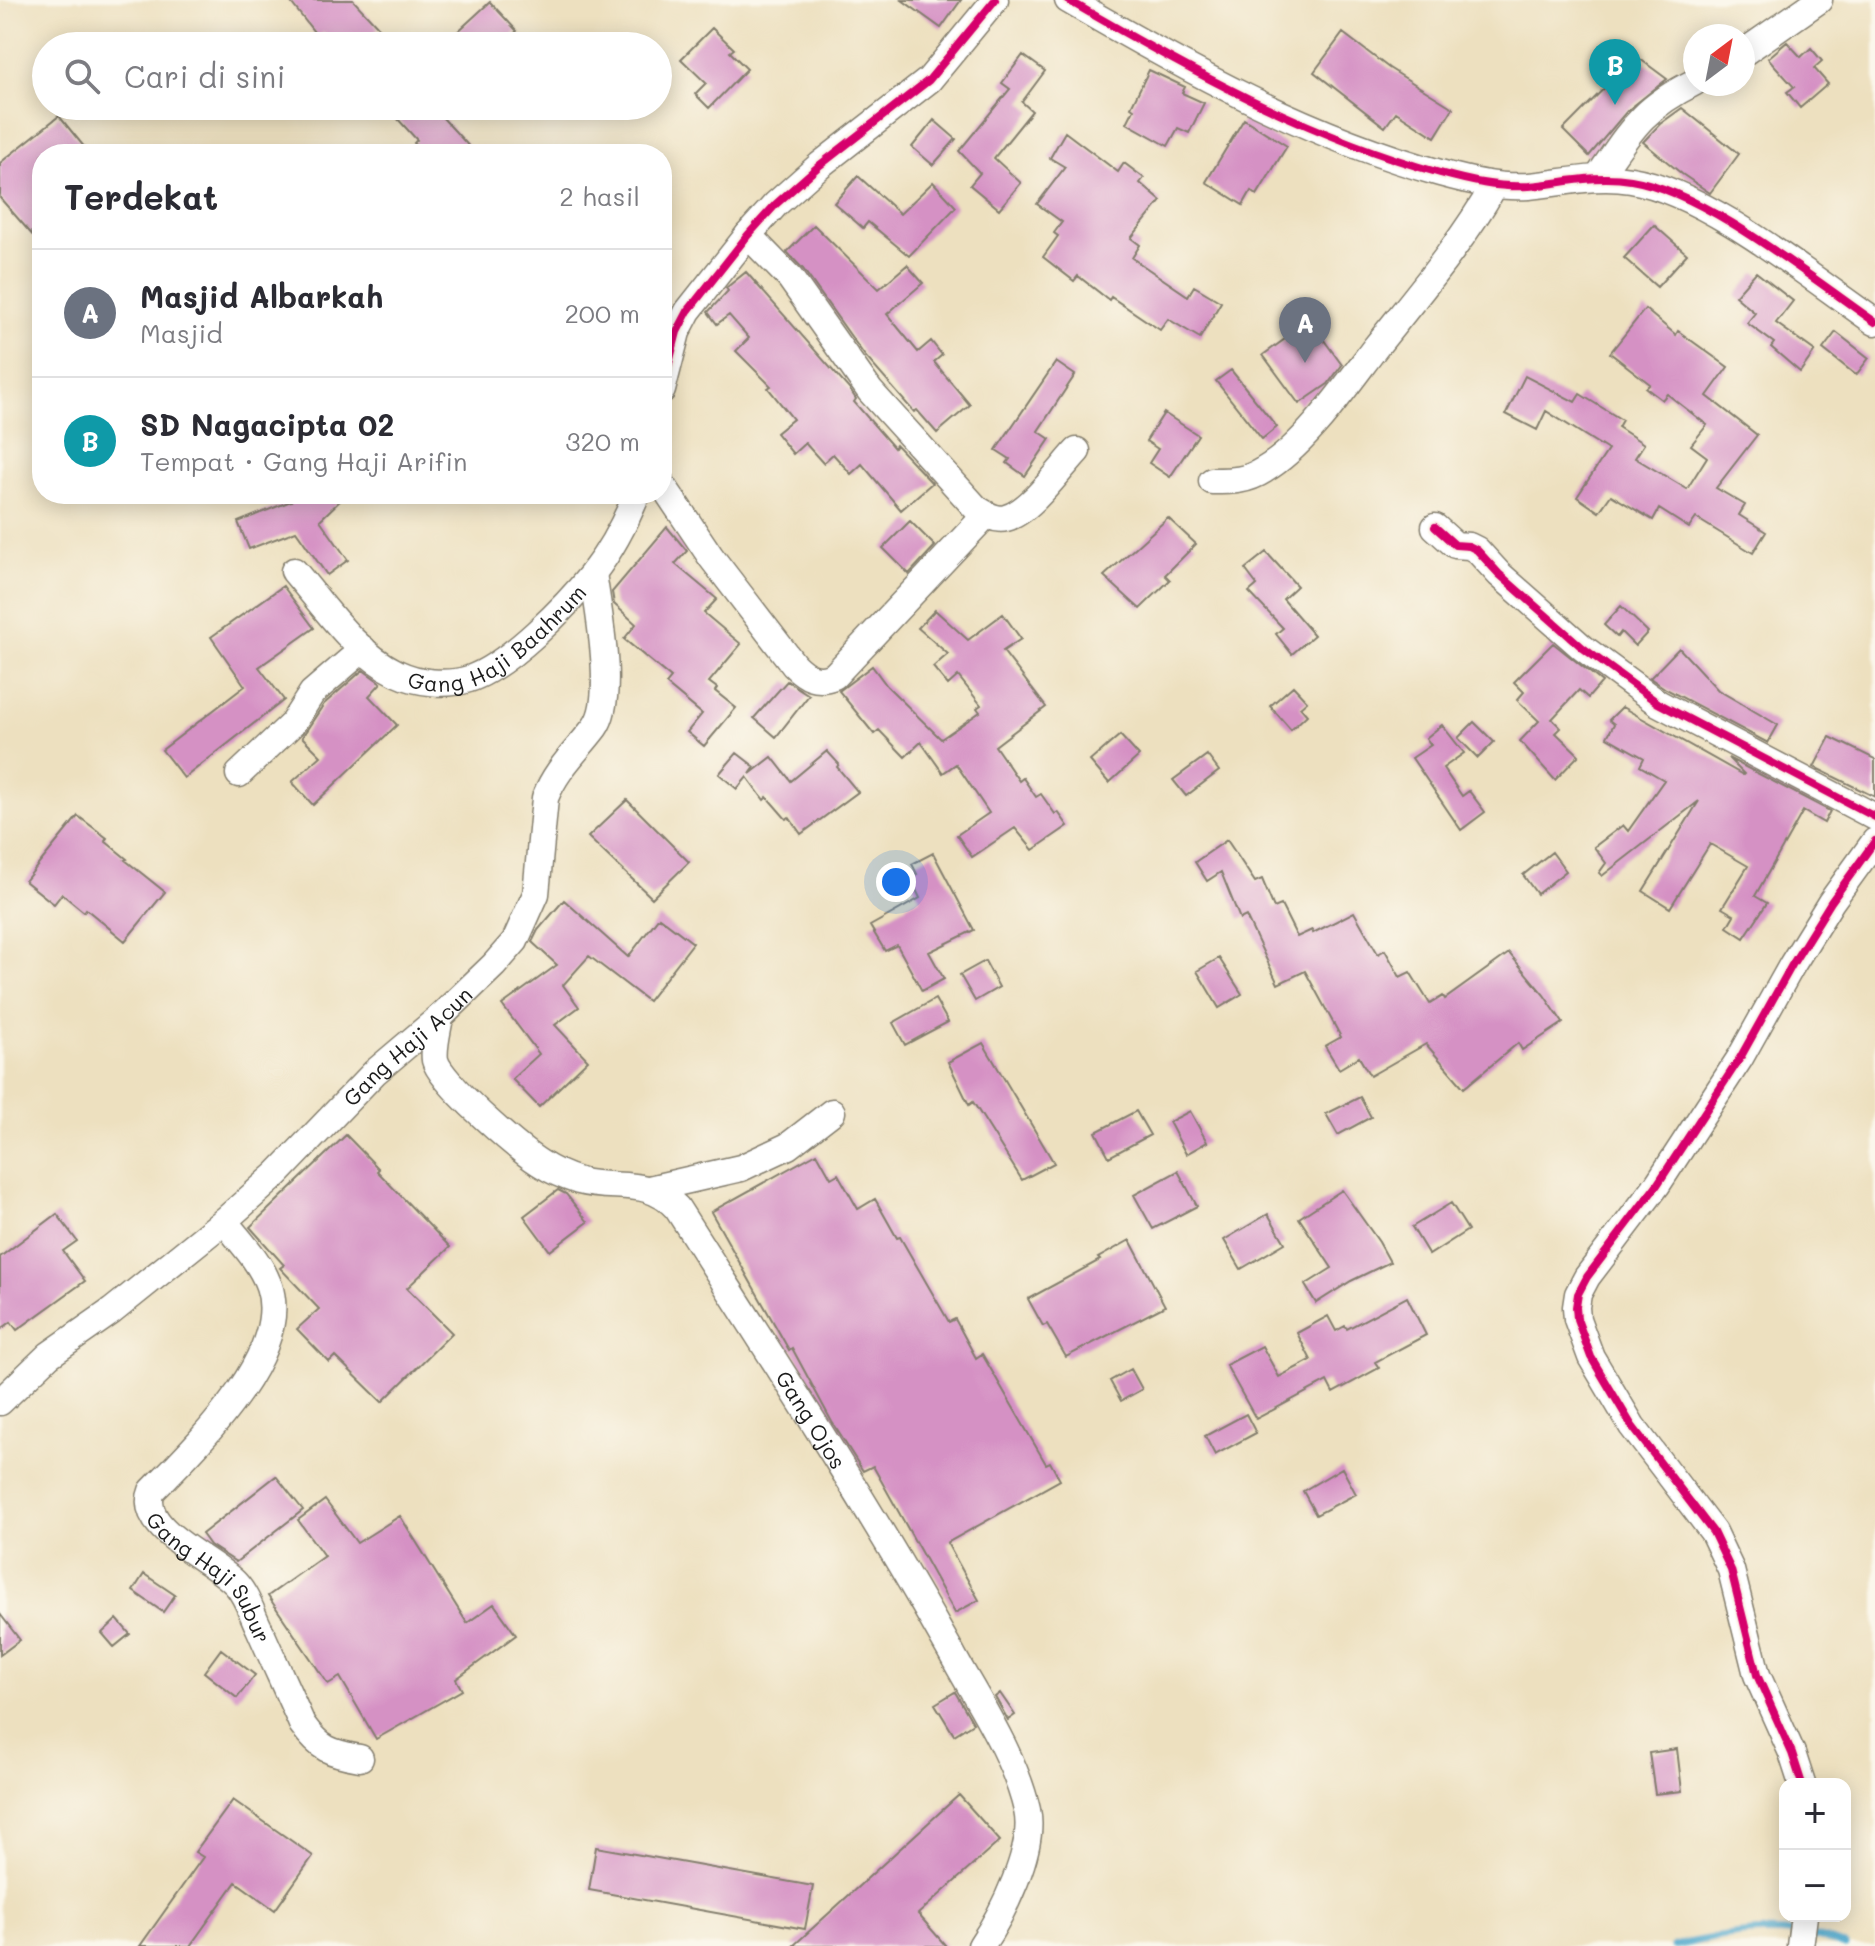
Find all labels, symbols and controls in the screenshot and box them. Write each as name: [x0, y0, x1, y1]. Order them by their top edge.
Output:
north arrow: [1683, 24, 1755, 96]
search box: [32, 32, 672, 120]
pin: B: [1589, 39, 1641, 105]
icon: search: [60, 54, 104, 98]
text: Cari di sini: [124, 56, 285, 96]
text: Terdekat: [64, 174, 218, 219]
text: 2 hasil: [559, 179, 640, 213]
text: Masjid Albarkah: [140, 276, 383, 316]
text: A: [81, 296, 99, 330]
text: 200 m: [564, 296, 640, 330]
pin: A: [1279, 297, 1331, 363]
text: Masjid: [140, 316, 223, 350]
text: SD Nagacipta 02: [140, 404, 394, 444]
text: B: [81, 424, 99, 458]
text: 320 m: [565, 424, 640, 458]
text: Tempat · Gang Haji Arifin: [140, 444, 467, 478]
street label: Gang Haji Baahrum: [405, 578, 592, 697]
your location: [876, 862, 916, 902]
street label: Gang Haji Acun: [336, 980, 478, 1112]
street label: Gang Ojos: [770, 1365, 853, 1474]
street label: Gang Haji Subur: [140, 1506, 278, 1647]
map controls: [1779, 1778, 1851, 1922]
button: +: [1779, 1778, 1851, 1850]
button: −: [1779, 1850, 1851, 1922]

